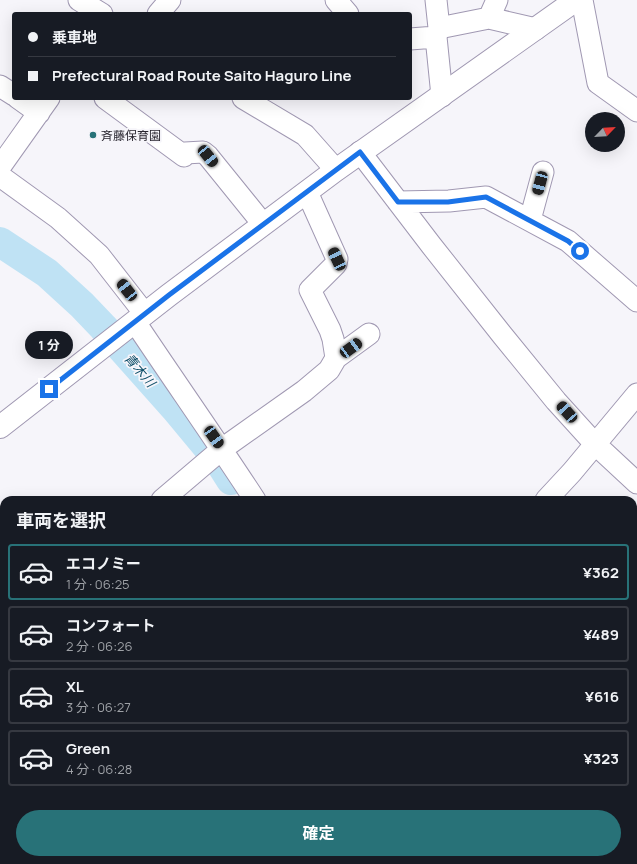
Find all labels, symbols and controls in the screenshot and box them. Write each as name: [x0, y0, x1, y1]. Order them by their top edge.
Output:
text: 乗車地: [52, 27, 97, 48]
text: Prefectural Road Route Saito Haguro Line: [52, 65, 351, 86]
north arrow: [585, 112, 625, 152]
map controls: [585, 112, 625, 152]
place label: 斉藤保育園: [101, 127, 161, 144]
marker: 斉藤保育園: [88, 130, 98, 140]
car: [196, 143, 220, 169]
car: [531, 170, 549, 196]
route start: [571, 242, 589, 260]
car: [326, 246, 348, 272]
car: [115, 277, 139, 303]
callout: 1 分: [25, 331, 73, 359]
text: 1 分: [38, 336, 60, 354]
car: [338, 336, 364, 360]
water label: 青木川: [120, 349, 161, 392]
route end: [40, 380, 58, 398]
car: [555, 399, 579, 425]
car: [202, 424, 226, 450]
text: 車両を選択: [16, 508, 106, 532]
text: エコノミー: [66, 553, 141, 574]
icon: car: [18, 554, 54, 590]
text: ¥362: [583, 562, 619, 583]
text: 1 分 · 06:25: [66, 575, 130, 593]
text: コンフォート: [66, 615, 156, 636]
icon: car: [18, 616, 54, 652]
text: ¥489: [583, 624, 619, 645]
text: 2 分 · 06:26: [66, 637, 133, 655]
text: XL: [66, 676, 84, 697]
icon: car: [18, 678, 54, 714]
text: ¥616: [585, 686, 619, 707]
text: 3 分 · 06:27: [66, 698, 131, 716]
text: Green: [66, 738, 110, 759]
icon: car: [18, 740, 54, 776]
text: ¥323: [583, 748, 619, 769]
text: 4 分 · 06:28: [66, 760, 132, 778]
button: 確定: [16, 810, 621, 856]

